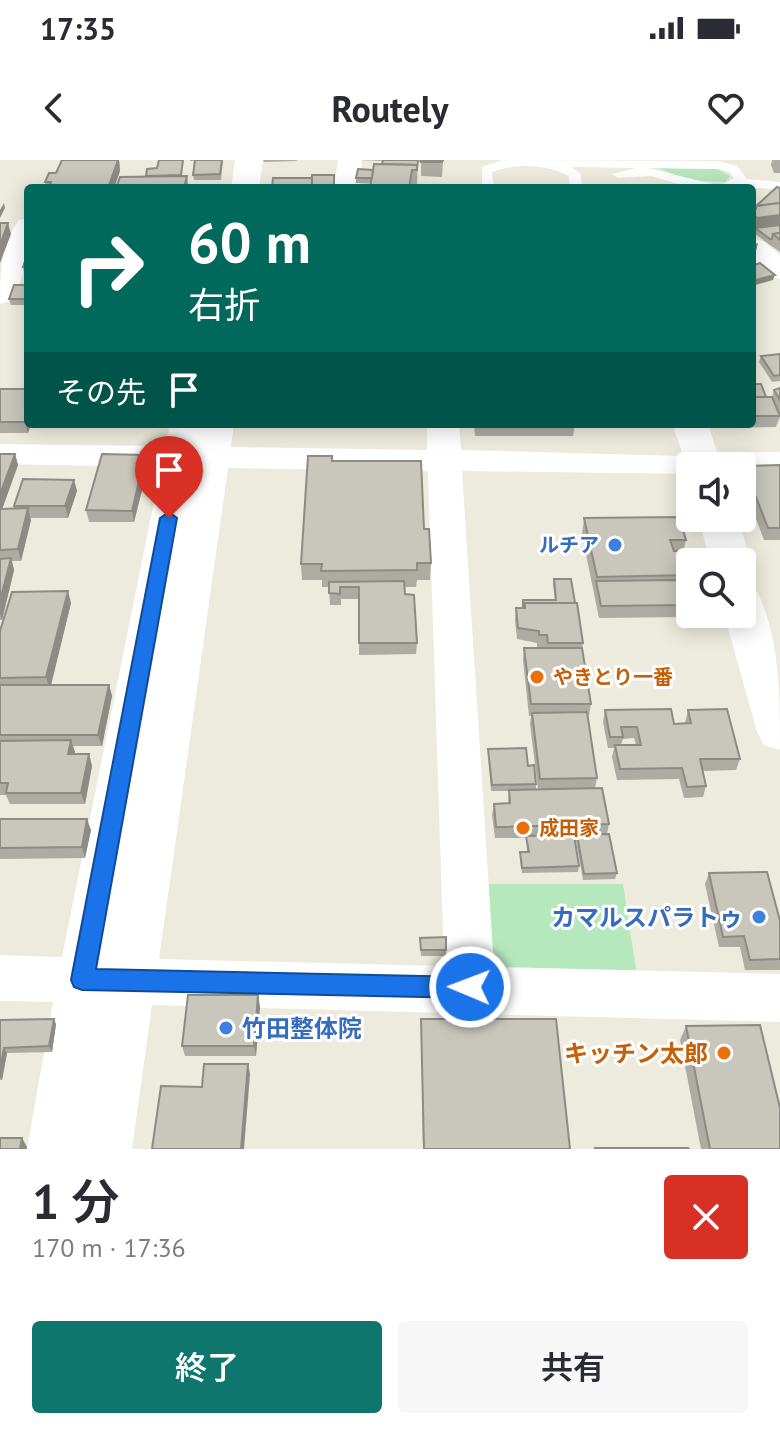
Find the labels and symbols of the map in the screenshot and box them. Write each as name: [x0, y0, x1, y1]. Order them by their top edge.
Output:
pin: [135, 436, 203, 518]
place label: ルチア: [539, 532, 599, 558]
marker: ルチア: [606, 536, 624, 554]
place label: やきとり一番: [553, 664, 673, 690]
marker: やきとり一番: [528, 668, 546, 686]
place label: 成田家: [539, 815, 599, 841]
marker: 成田家: [514, 819, 532, 837]
place label: カマルスパラトゥ: [551, 902, 743, 933]
marker: カマルスパラトゥ: [750, 908, 768, 926]
position arrow: [428, 945, 512, 1029]
place label: 竹田整体院: [242, 1013, 362, 1044]
marker: 竹田整体院: [217, 1019, 235, 1037]
place label: キッチン太郎: [564, 1038, 708, 1069]
marker: キッチン太郎: [715, 1044, 733, 1062]

